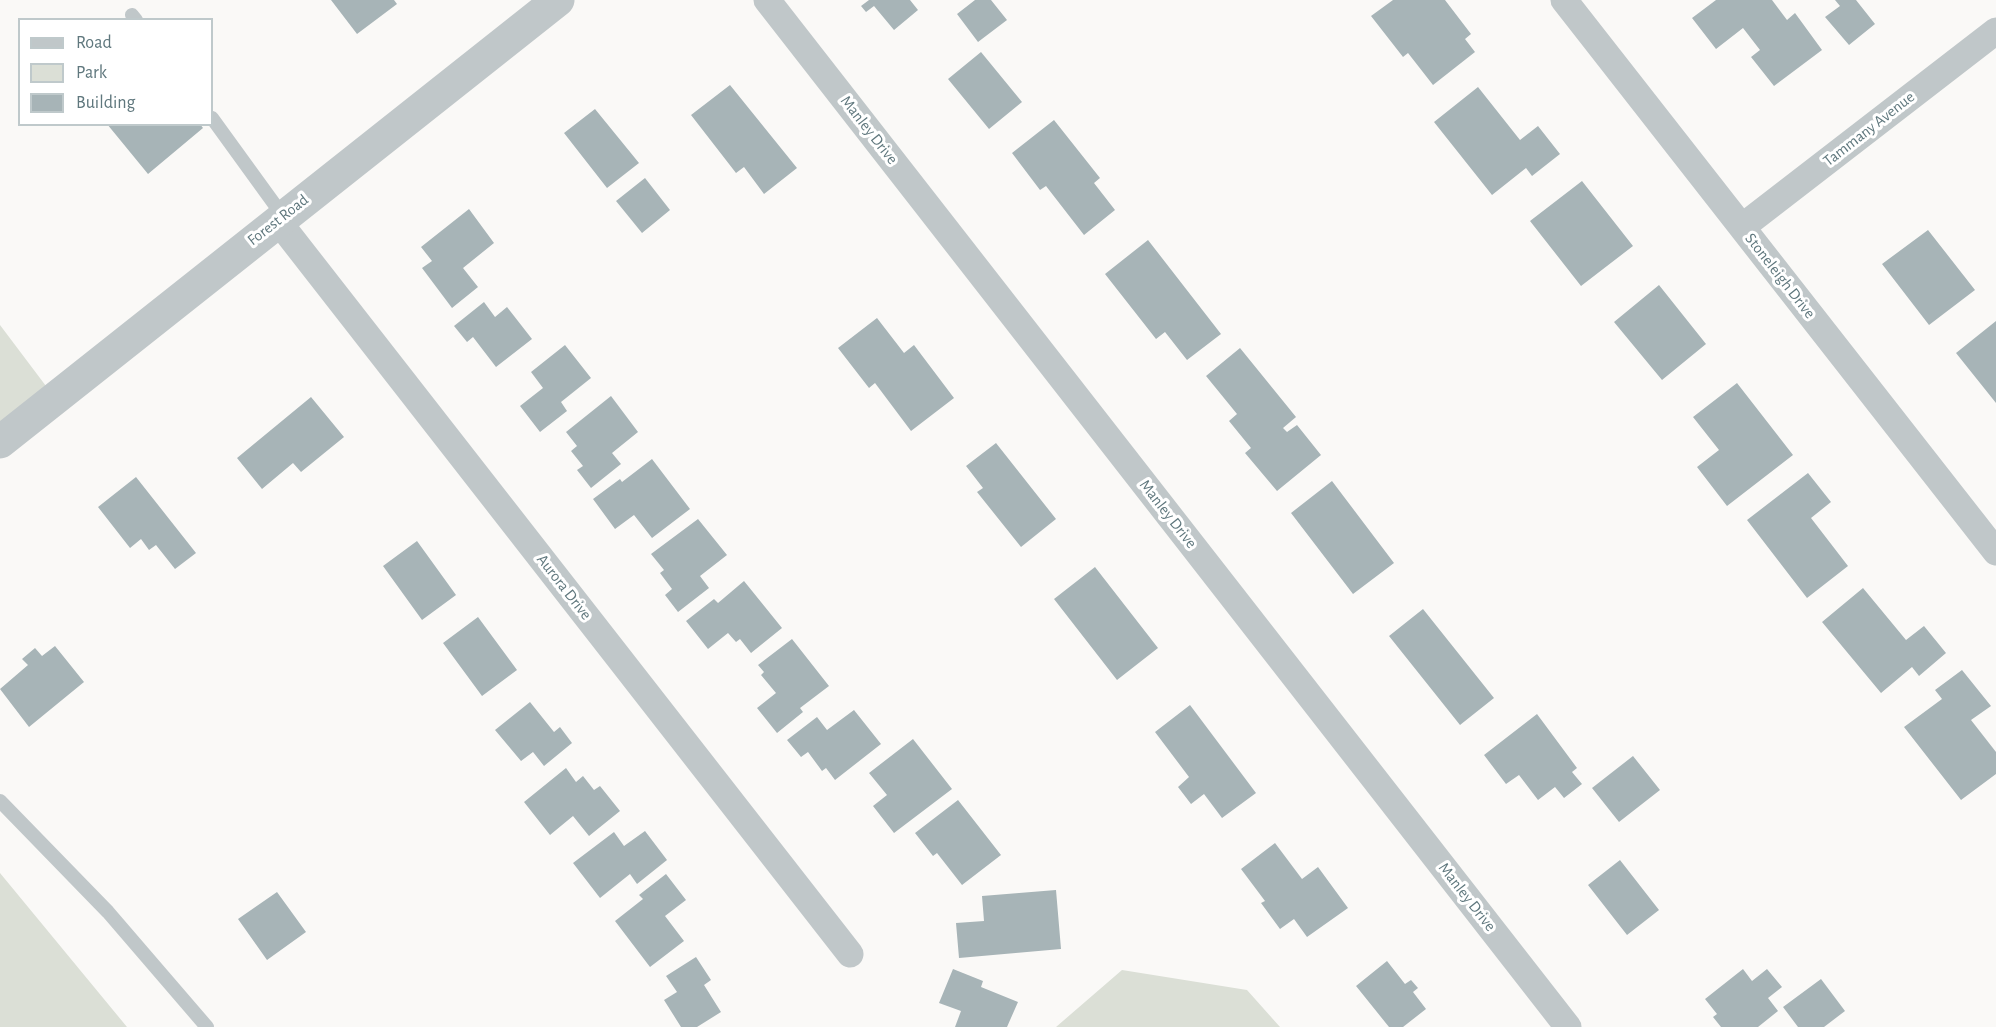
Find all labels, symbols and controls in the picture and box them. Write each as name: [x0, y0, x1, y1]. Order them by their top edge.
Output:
legend: [18, 18, 213, 126]
text: Road: [76, 34, 112, 52]
text: Park: [76, 64, 107, 82]
street label: Tammany Avenue: [1819, 87, 1919, 171]
street label: Manley Drive: [836, 92, 902, 168]
text: Building: [76, 94, 135, 112]
street label: Forest Road: [244, 190, 312, 250]
street label: Stoneleigh Drive: [1741, 230, 1819, 322]
street label: Manley Drive: [1135, 476, 1201, 552]
street label: Aurora Drive: [532, 550, 596, 624]
street label: Manley Drive: [1434, 859, 1500, 935]

